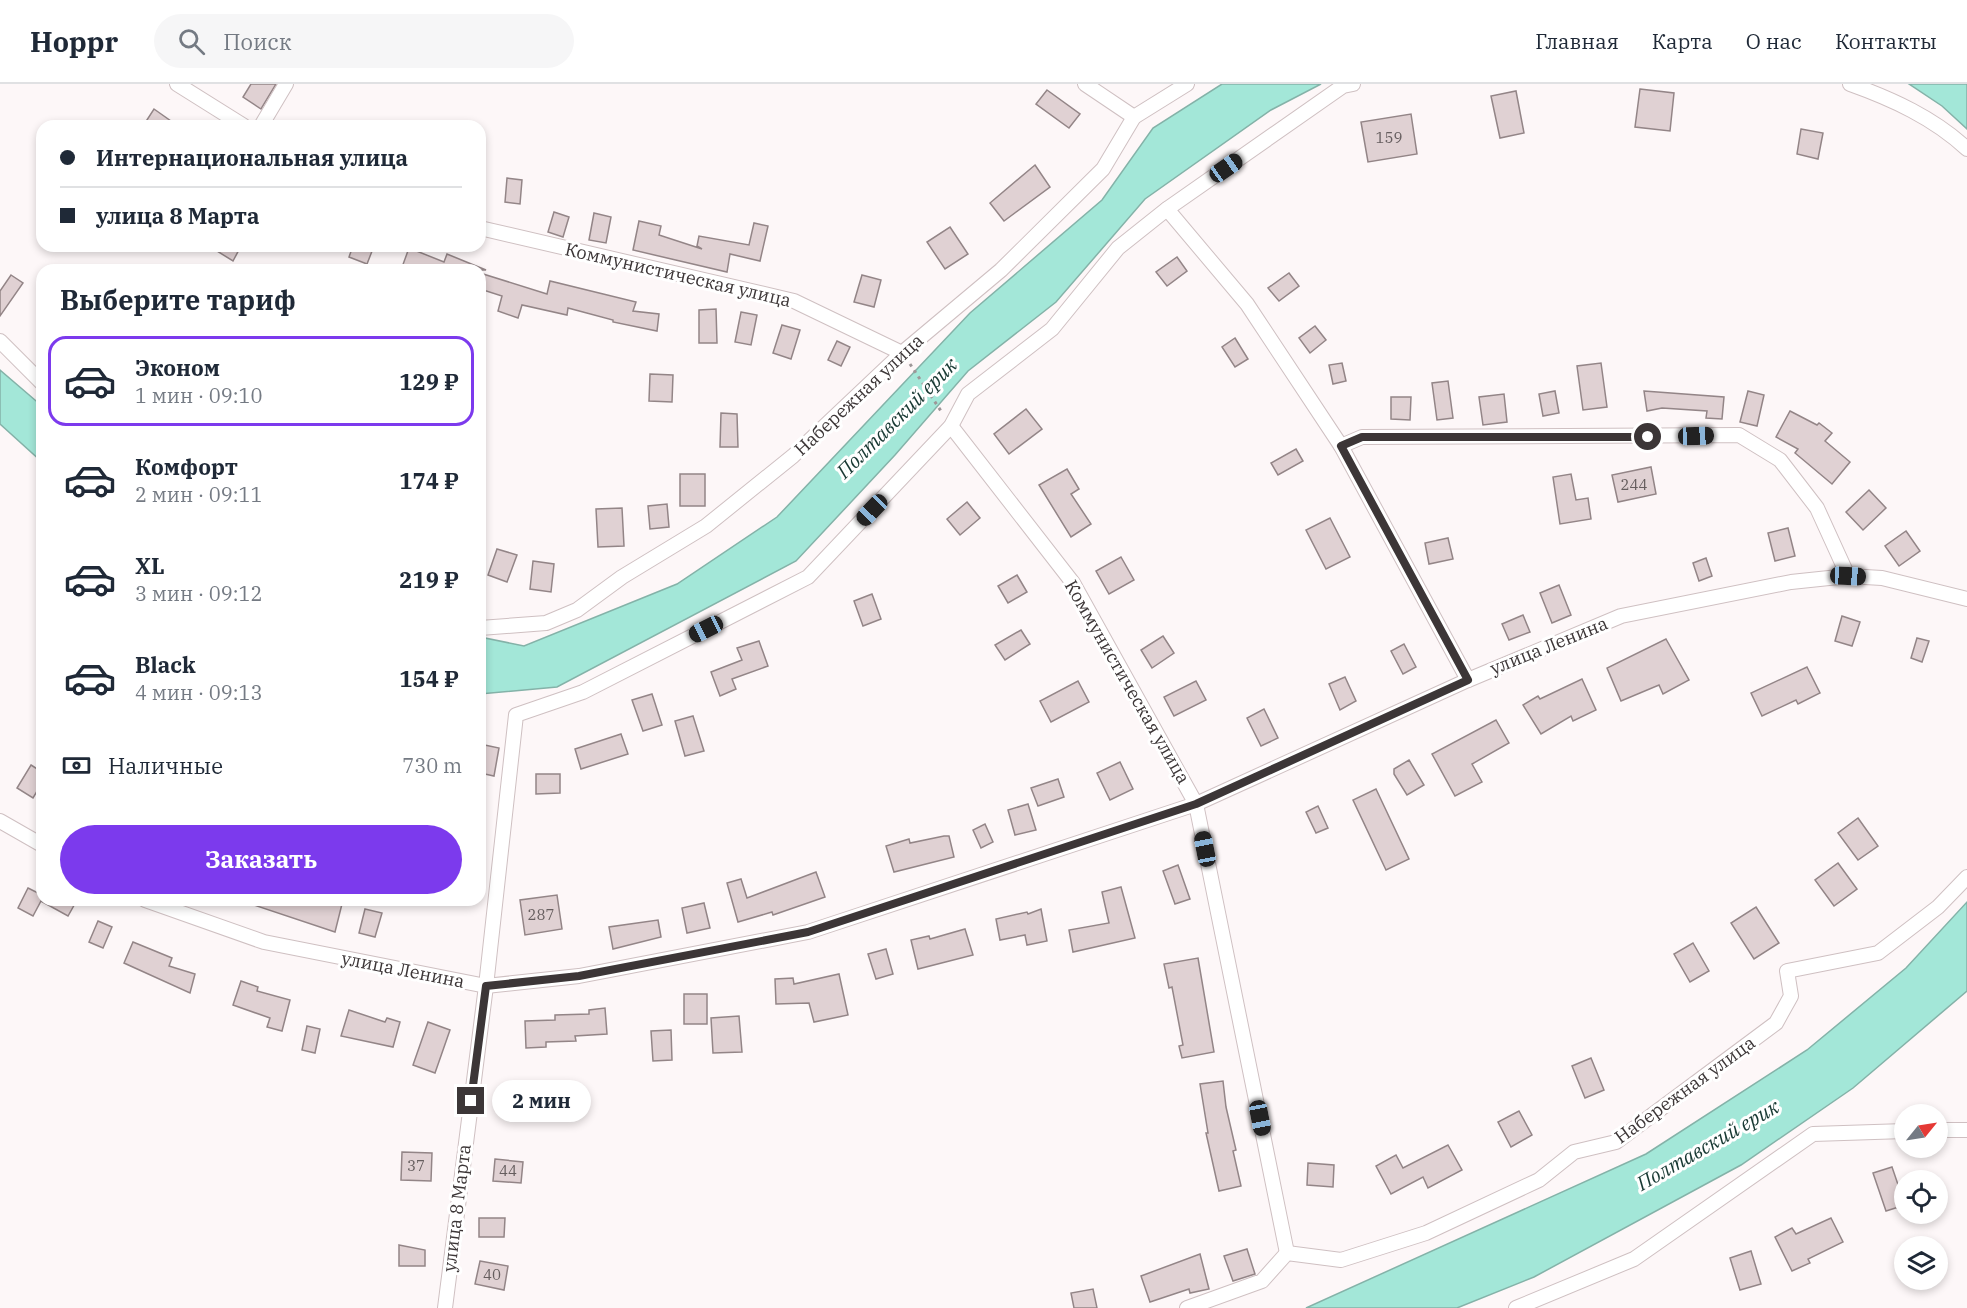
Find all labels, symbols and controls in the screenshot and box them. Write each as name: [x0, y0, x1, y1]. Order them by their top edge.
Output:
search box: [154, 14, 574, 68]
text: Hoppr: [30, 23, 118, 60]
icon: search: [175, 25, 208, 58]
text: Поиск: [223, 27, 292, 56]
text: Главная: [1535, 27, 1619, 55]
text: Карта: [1652, 27, 1713, 55]
text: О нас: [1746, 27, 1802, 55]
text: Контакты: [1835, 27, 1937, 55]
house number: 159: [1375, 128, 1403, 147]
text: Интернациональная улица: [96, 143, 408, 172]
car: [1206, 150, 1246, 186]
text: улица 8 Марта: [96, 201, 260, 230]
street label: Коммунистическая улица: [563, 237, 794, 312]
text: Выберите тариф: [60, 282, 296, 317]
street label: Набережная улица: [789, 329, 928, 460]
water label: Полтавский ерик: [830, 351, 963, 485]
text: Эконом: [135, 353, 220, 382]
icon: car: [63, 354, 117, 408]
text: 129 ₽: [399, 367, 459, 396]
text: 1 мин · 09:10: [135, 382, 263, 409]
route start: [1634, 423, 1661, 450]
car: [1678, 426, 1714, 446]
text: Комфорт: [135, 452, 238, 481]
icon: car: [63, 453, 117, 507]
text: 174 ₽: [399, 466, 459, 495]
house number: 244: [1620, 475, 1648, 494]
text: 2 мин · 09:11: [135, 481, 263, 508]
car: [853, 491, 891, 529]
text: XL: [135, 551, 165, 580]
icon: car: [63, 552, 117, 606]
text: 219 ₽: [399, 565, 459, 594]
car: [1830, 566, 1866, 586]
street label: Коммунистическая улица: [1060, 576, 1195, 788]
text: 3 мин · 09:12: [135, 580, 263, 607]
street label: улица Ленина: [1487, 611, 1611, 680]
car: [686, 613, 726, 645]
text: Black: [135, 650, 196, 679]
icon: car: [63, 651, 117, 705]
text: 154 ₽: [399, 664, 459, 693]
text: 4 мин · 09:13: [135, 679, 263, 706]
icon: cash: [60, 749, 93, 782]
text: Наличные: [108, 751, 223, 780]
text: 730 m: [402, 752, 462, 779]
button: Заказать: [60, 825, 462, 894]
car: [1193, 830, 1217, 868]
house number: 287: [527, 905, 555, 924]
street label: улица Ленина: [340, 946, 467, 993]
street label: Набережная улица: [1610, 1031, 1760, 1148]
callout: 2 мин: [492, 1080, 591, 1122]
route end: [457, 1087, 484, 1114]
text: 2 мин: [512, 1087, 571, 1114]
water label: Полтавский ерик: [1630, 1093, 1784, 1197]
car: [1248, 1099, 1272, 1137]
north arrow: [1894, 1104, 1948, 1158]
map controls: [1894, 1104, 1948, 1290]
street label: улица 8 Марта: [437, 1143, 476, 1273]
house number: 37: [407, 1156, 425, 1175]
house number: 44: [499, 1161, 517, 1180]
button: locate: [1894, 1170, 1948, 1224]
button: layers: [1894, 1236, 1948, 1290]
house number: 40: [483, 1265, 501, 1284]

